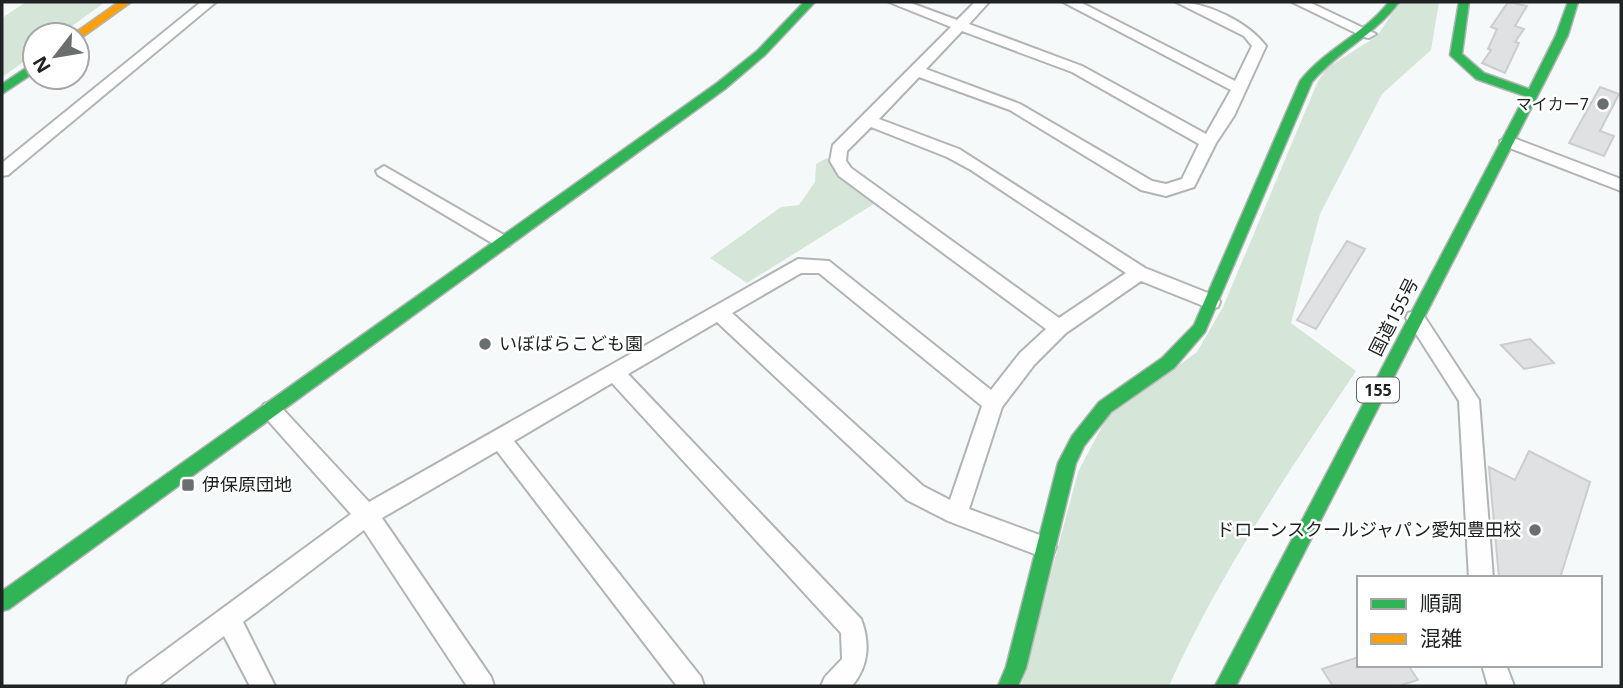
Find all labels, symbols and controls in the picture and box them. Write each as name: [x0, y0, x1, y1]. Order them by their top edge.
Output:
north arrow: [21, 21, 91, 91]
text: N: [26, 51, 57, 78]
place label: マイカー7: [1516, 93, 1589, 115]
marker: マイカー7: [1595, 96, 1611, 112]
street label: 国道155号: [1363, 273, 1423, 360]
place label: いぼばらこども園: [499, 331, 643, 355]
marker: いぼばらこども園: [477, 336, 493, 352]
road number: 155: [1357, 378, 1399, 402]
place label: 伊保原団地: [202, 472, 292, 496]
marker: 伊保原団地: [180, 477, 196, 493]
place label: ドローンスクールジャパン愛知豊田校: [1216, 517, 1521, 541]
marker: ドローンスクールジャパン愛知豊田校: [1527, 522, 1543, 538]
legend: [1357, 576, 1602, 667]
text: 順調: [1420, 589, 1462, 617]
text: 混雑: [1420, 624, 1462, 652]

